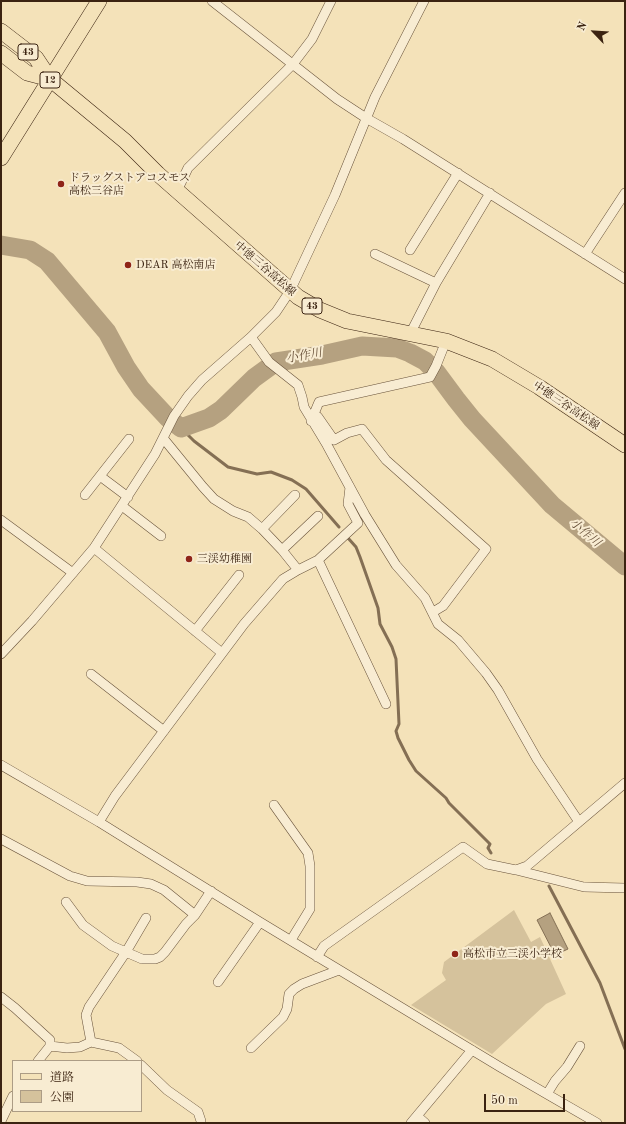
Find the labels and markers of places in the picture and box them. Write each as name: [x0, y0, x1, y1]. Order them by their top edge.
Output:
place label: ドラッグストアコスモス 高松三谷店: [69, 171, 190, 197]
marker: ドラッグストアコスモス 高松三谷店: [56, 179, 66, 189]
place label: DEAR 高松南店: [136, 258, 216, 272]
marker: DEAR 高松南店: [123, 260, 133, 270]
place label: 三渓幼稚園: [197, 552, 252, 566]
marker: 三渓幼稚園: [184, 554, 194, 564]
place label: 高松市立三渓小学校: [463, 947, 562, 961]
marker: 高松市立三渓小学校: [450, 949, 460, 959]

